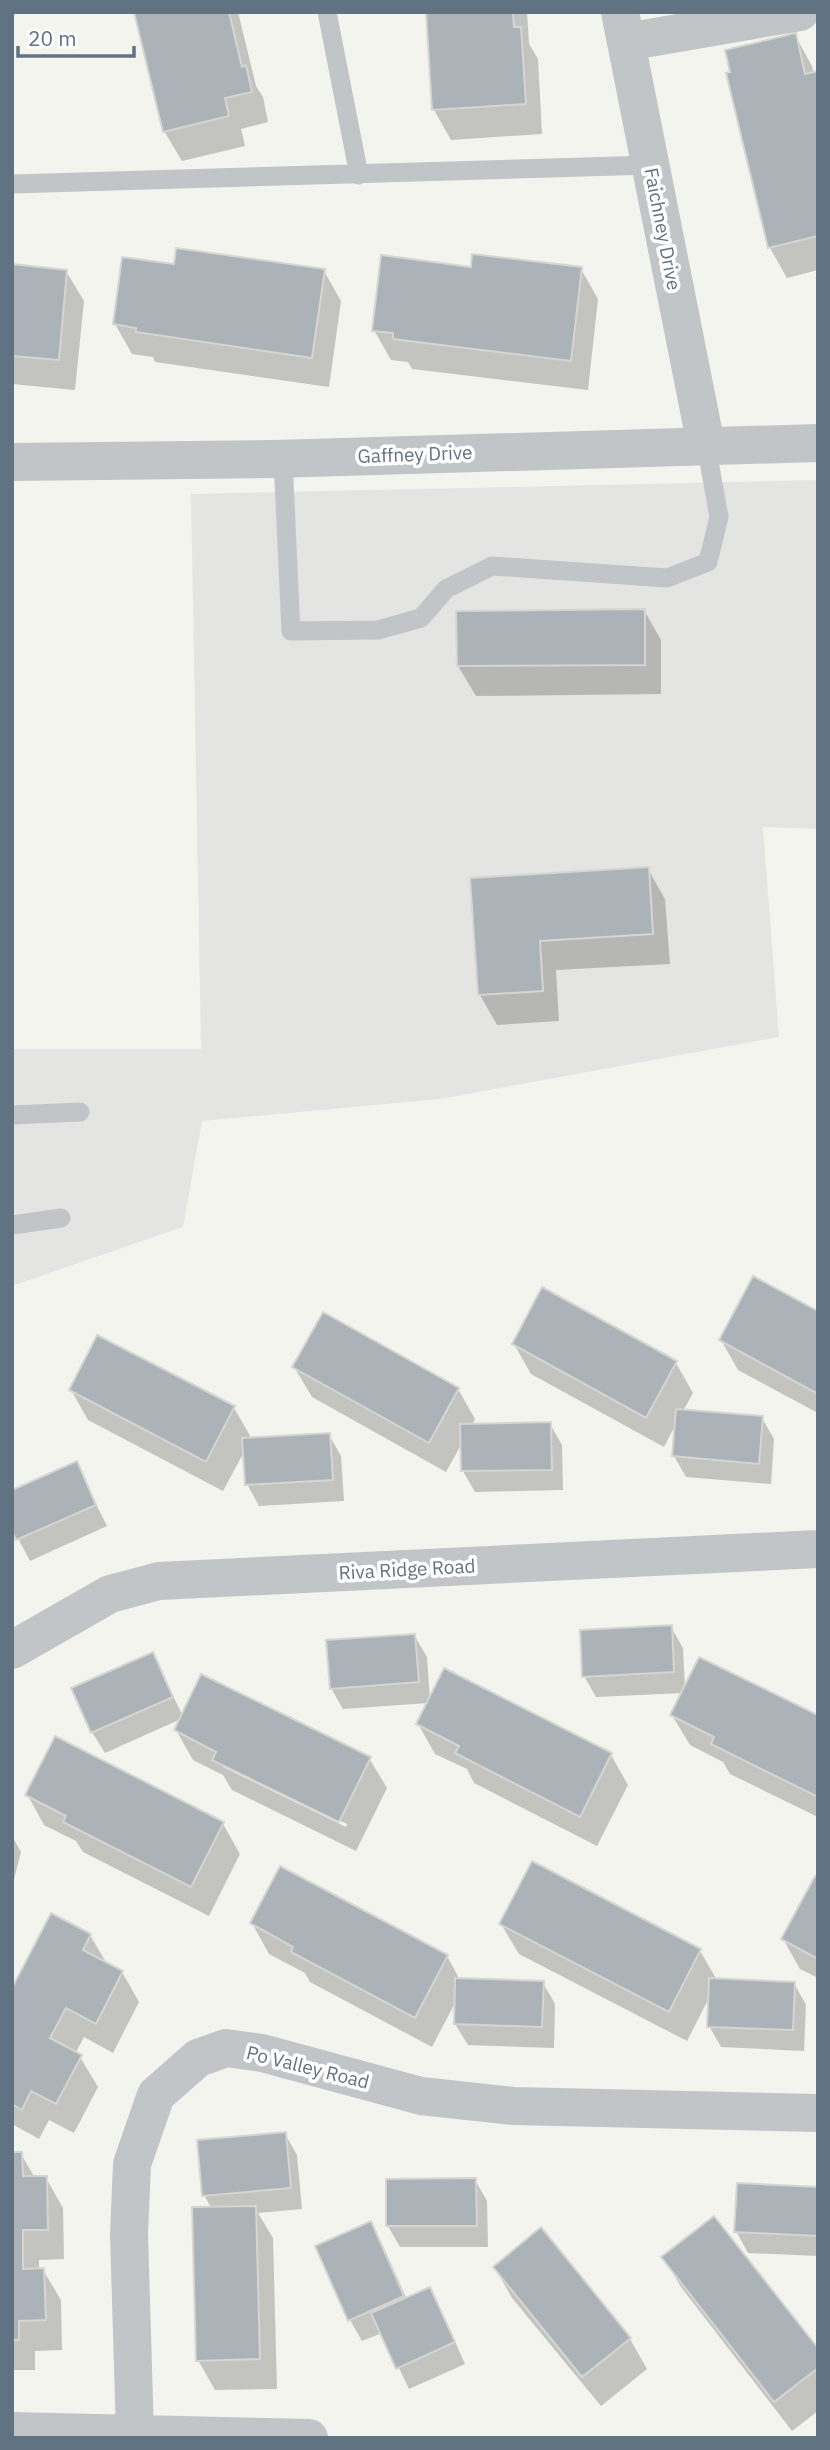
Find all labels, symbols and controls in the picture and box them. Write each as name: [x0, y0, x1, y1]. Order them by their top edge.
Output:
scale bar: [18, 14, 133, 58]
text: 20 m: [28, 24, 77, 52]
street label: Faichney Drive: [639, 166, 687, 292]
street label: Gaffney Drive: [357, 440, 473, 468]
street label: Riva Ridge Road: [338, 1553, 476, 1585]
street label: Po Valley Road: [244, 2040, 372, 2094]

